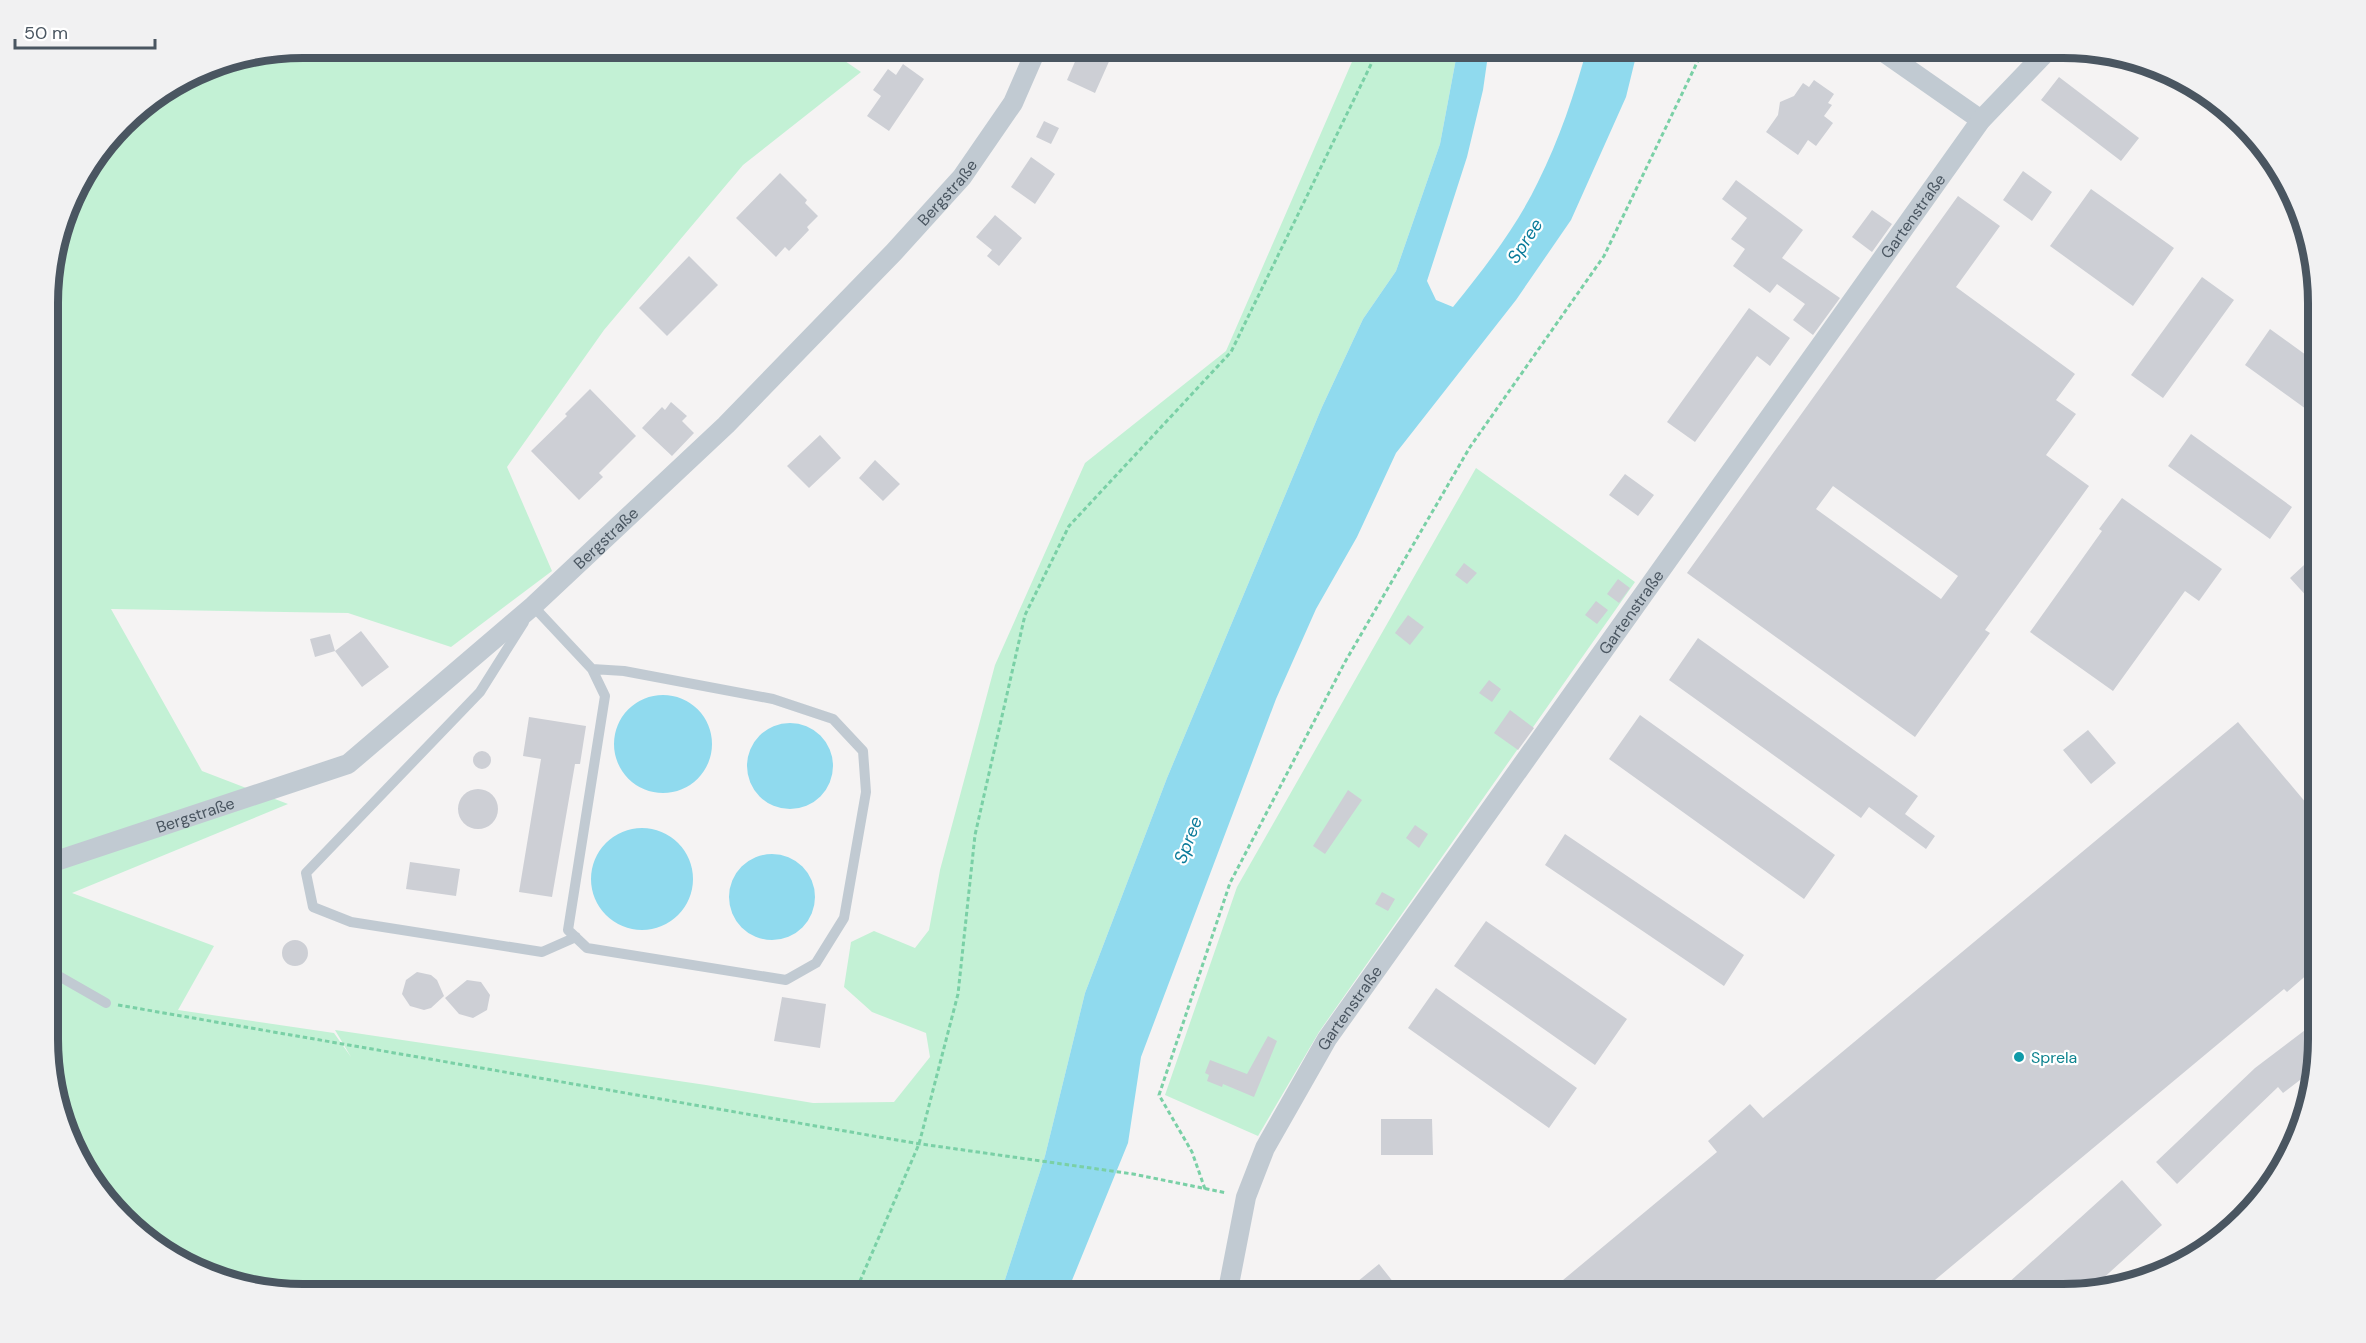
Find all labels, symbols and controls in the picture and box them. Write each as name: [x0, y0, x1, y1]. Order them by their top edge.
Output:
scale bar: [15, 12, 154, 50]
text: 50 m: [24, 21, 68, 45]
street label: Bergstraße: [913, 155, 982, 230]
street label: Gartenstraße: [1875, 169, 1950, 262]
water label: Spree: [1502, 214, 1548, 268]
street label: Bergstraße: [569, 502, 643, 573]
street label: Gartenstraße: [1594, 565, 1668, 658]
street label: Bergstraße: [153, 792, 237, 838]
water label: Spree: [1168, 813, 1208, 867]
street label: Gartenstraße: [1312, 961, 1386, 1054]
place label: Sprela: [2031, 1047, 2077, 1068]
marker: Sprela: [2012, 1050, 2026, 1064]

